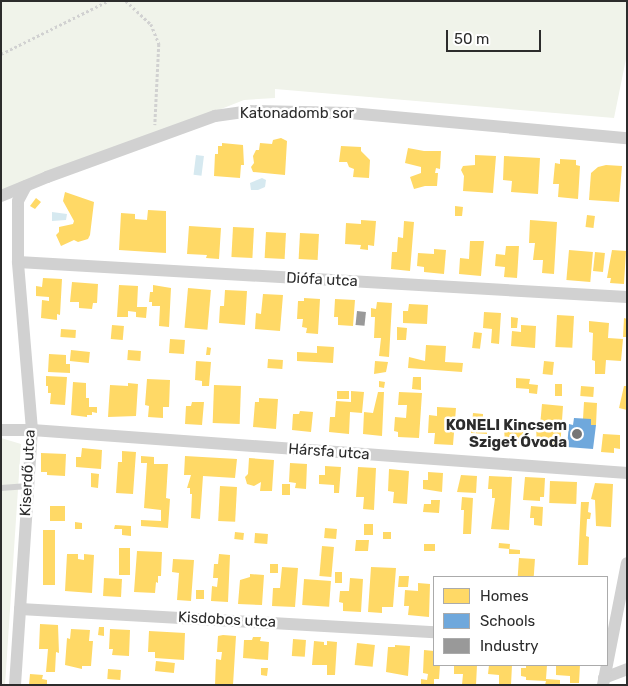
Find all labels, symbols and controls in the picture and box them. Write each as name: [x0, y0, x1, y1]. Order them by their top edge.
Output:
scale bar: [448, 20, 543, 52]
text: 50 m: [454, 30, 489, 48]
street label: Katonadomb sor: [240, 105, 354, 123]
street label: Diófa utca: [286, 269, 358, 291]
place label: KONELI Kincsem Sziget Óvoda: [446, 416, 567, 451]
marker: KONELI Kincsem Sziget Óvoda: [571, 428, 583, 440]
street label: Kiserdő utca: [17, 429, 39, 517]
street label: Hársfa utca: [288, 440, 370, 464]
legend: [433, 576, 608, 666]
text: Homes: [480, 587, 529, 605]
street label: Kisdobos utca: [178, 608, 276, 632]
text: Schools: [480, 612, 535, 630]
text: Industry: [480, 637, 539, 655]

